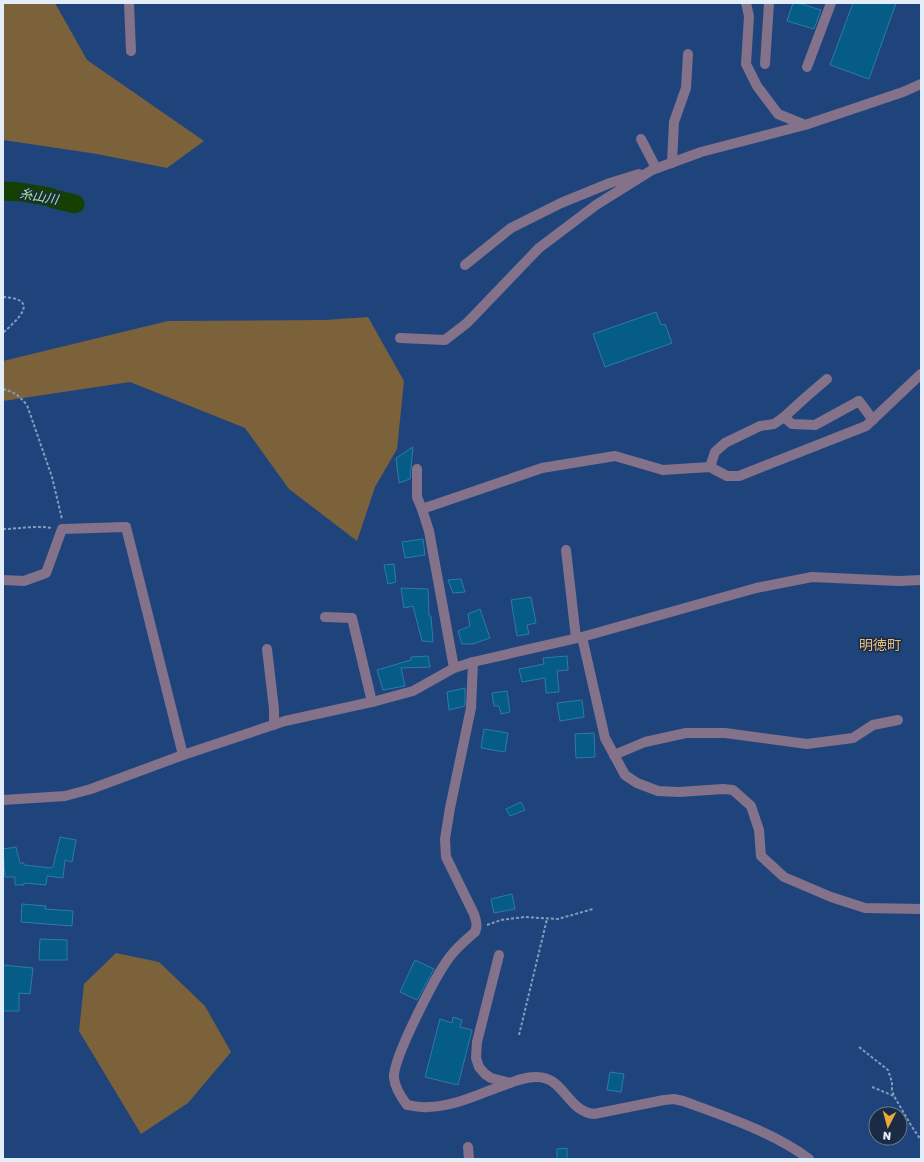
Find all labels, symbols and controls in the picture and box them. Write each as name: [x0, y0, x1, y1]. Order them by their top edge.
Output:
water label: 糸山川: [18, 185, 62, 208]
district label: 明徳町: [859, 636, 901, 653]
north arrow: [868, 1106, 908, 1146]
text: N: [882, 1130, 892, 1143]

